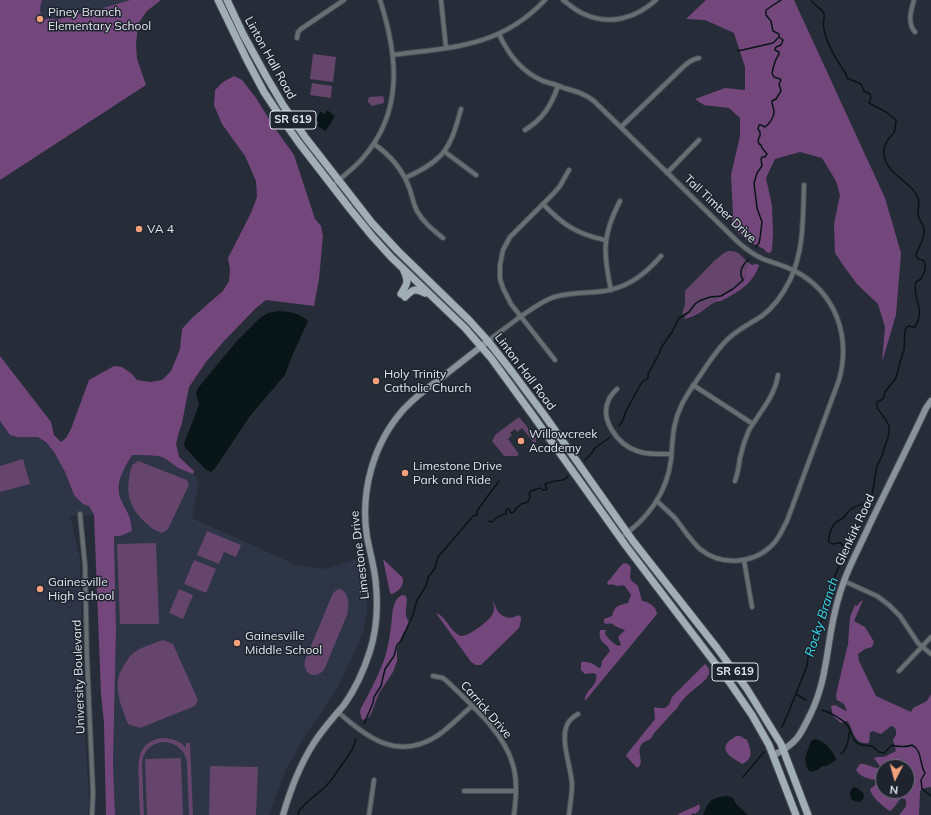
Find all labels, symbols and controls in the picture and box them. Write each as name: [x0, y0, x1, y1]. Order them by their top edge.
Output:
place label: Piney Branch Elementary School: [48, 5, 151, 33]
marker: Piney Branch Elementary School: [35, 14, 45, 24]
street label: Linton Hall Road: [241, 14, 299, 102]
road number: SR 619: [270, 111, 316, 129]
street label: Tall Timber Drive: [681, 172, 759, 246]
place label: VA 4: [147, 222, 174, 236]
marker: VA 4: [134, 224, 144, 234]
street label: Linton Hall Road: [491, 331, 559, 413]
place label: Holy Trinity Catholic Church: [384, 367, 471, 395]
marker: Holy Trinity Catholic Church: [371, 376, 381, 386]
place label: Willowcreek Academy: [529, 427, 597, 455]
marker: Willowcreek Academy: [516, 436, 526, 446]
place label: Limestone Drive Park and Ride: [413, 459, 502, 487]
marker: Limestone Drive Park and Ride: [400, 468, 410, 478]
street label: Glenkirk Road: [832, 492, 878, 568]
street label: Limestone Drive: [347, 510, 373, 600]
place label: Gainesville High School: [48, 575, 114, 603]
water label: Rocky Branch: [802, 575, 842, 659]
marker: Gainesville High School: [35, 584, 45, 594]
street label: University Boulevard: [70, 620, 88, 734]
place label: Gainesville Middle School: [245, 629, 322, 657]
marker: Gainesville Middle School: [232, 638, 242, 648]
road number: SR 619: [712, 663, 758, 681]
street label: Carrick Drive: [457, 678, 515, 742]
north arrow: [875, 759, 915, 799]
text: N: [889, 783, 899, 797]

